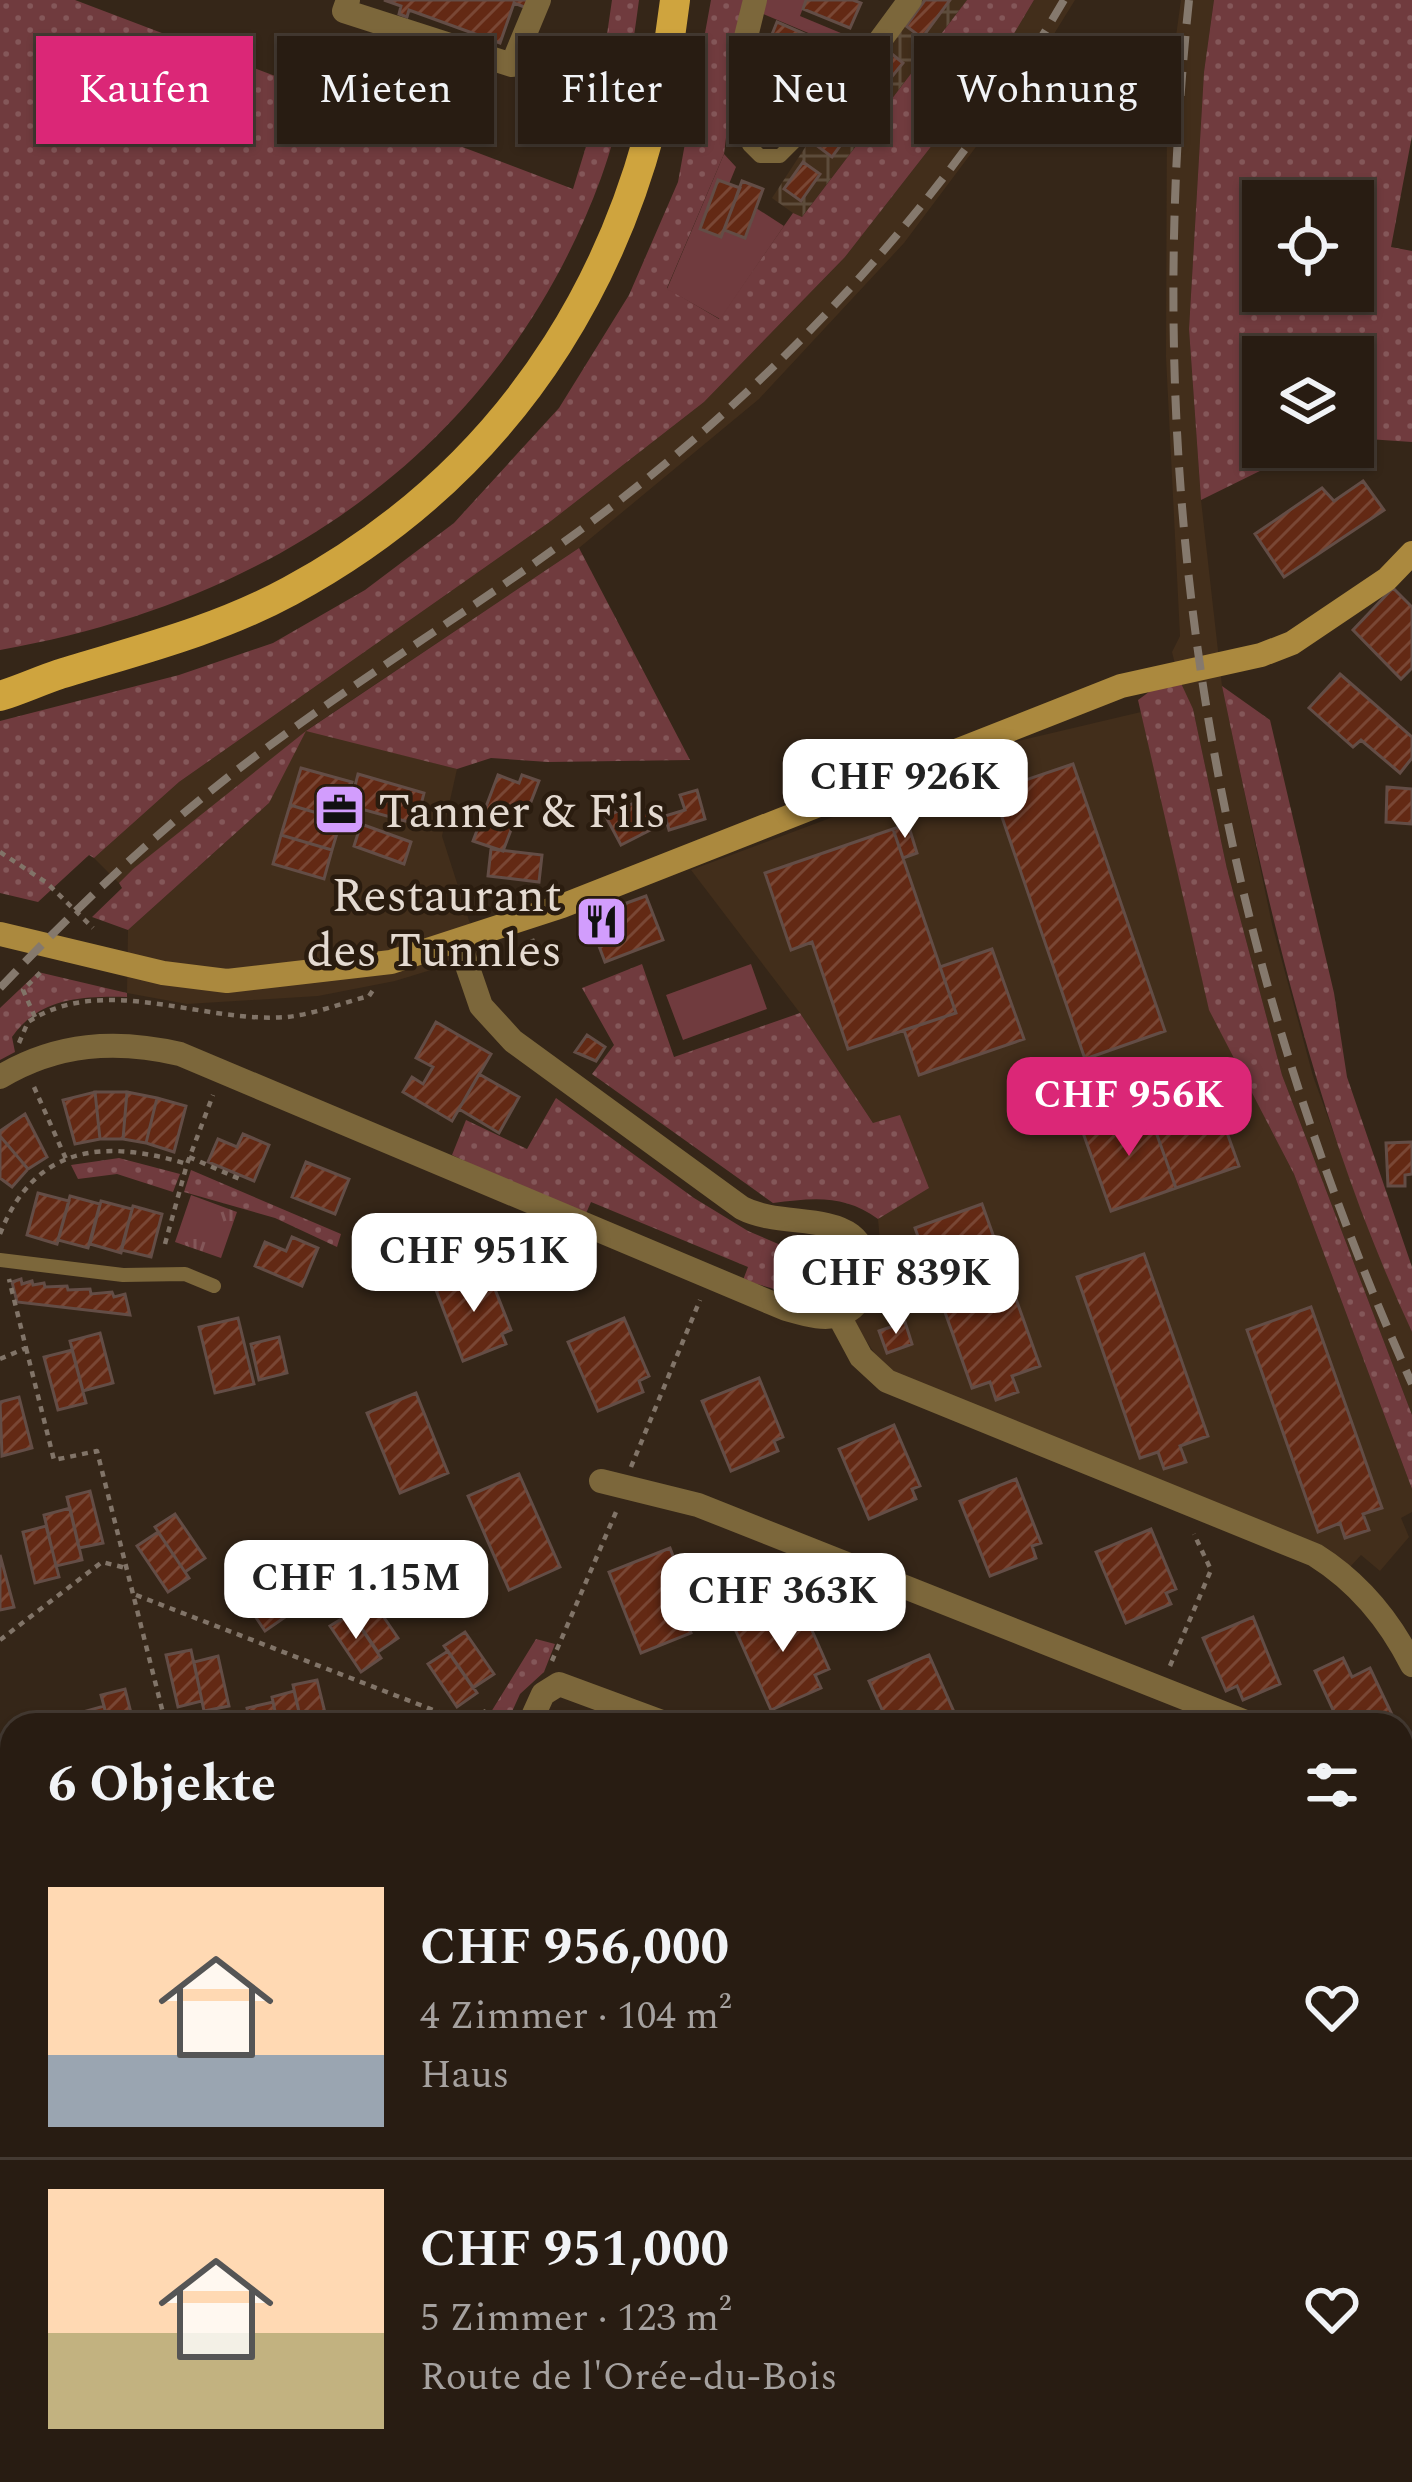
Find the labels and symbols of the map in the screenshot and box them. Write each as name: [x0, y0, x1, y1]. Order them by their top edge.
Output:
pin: CHF 926K: [781, 739, 1029, 841]
place label: Tanner & Fils: [378, 776, 666, 849]
office icon: Tanner & Fils: [311, 782, 367, 838]
place label: Restaurant des Tunnles: [306, 860, 562, 988]
restaurant icon: Restaurant des Tunnles: [573, 894, 629, 950]
pin: CHF 956K: [1005, 1057, 1253, 1159]
pin: CHF 951K: [350, 1213, 598, 1315]
pin: CHF 839K: [772, 1235, 1020, 1337]
pin: CHF 1.15M: [219, 1540, 493, 1642]
pin: CHF 363K: [659, 1553, 907, 1655]

